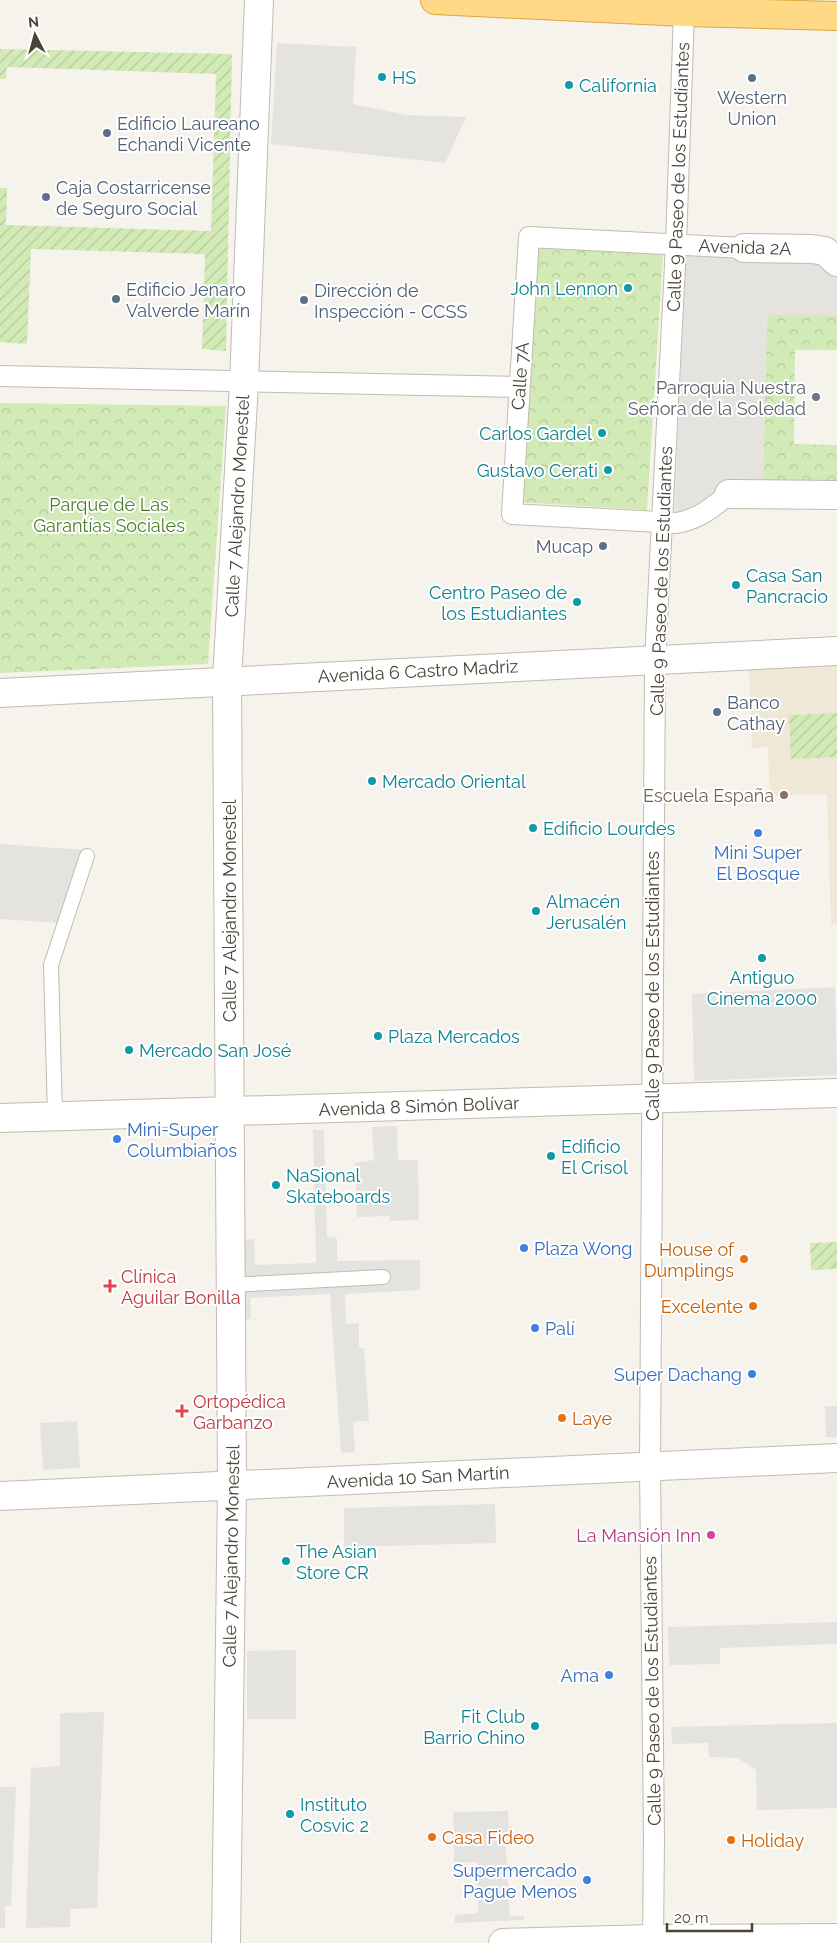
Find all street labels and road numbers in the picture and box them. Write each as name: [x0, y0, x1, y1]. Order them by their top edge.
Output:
street label: Calle 9 Paseo de los Estudiantes: [663, 42, 693, 312]
street label: Avenida 2A: [698, 235, 792, 259]
street label: Calle 7A: [507, 341, 533, 411]
street label: Calle 7 Alejandro Monestel: [221, 394, 253, 618]
street label: Calle 9 Paseo de los Estudiantes: [646, 446, 676, 716]
street label: Avenida 6 Castro Madriz: [317, 655, 519, 687]
street label: Calle 7 Alejandro Monestel: [219, 800, 240, 1022]
street label: Calle 9 Paseo de los Estudiantes: [642, 851, 663, 1121]
street label: Avenida 8 Simón Bolívar: [318, 1092, 520, 1120]
street label: Calle 7 Alejandro Monestel: [219, 1444, 243, 1668]
street label: Avenida 10 San Martín: [326, 1462, 510, 1492]
street label: Calle 9 Paseo de los Estudiantes: [639, 1556, 665, 1826]

